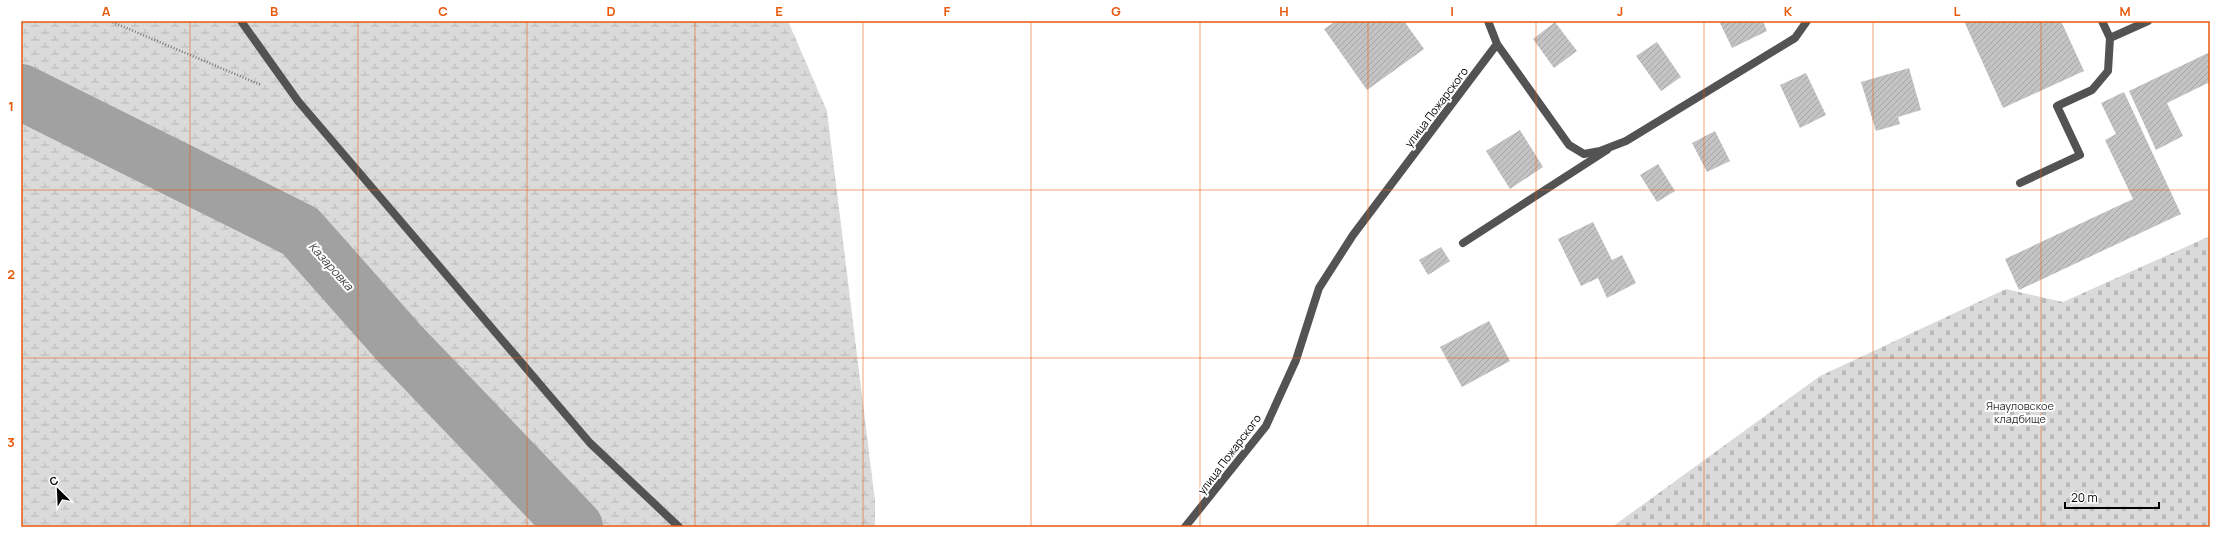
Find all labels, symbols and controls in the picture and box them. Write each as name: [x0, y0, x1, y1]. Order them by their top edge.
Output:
text: A: [102, 2, 111, 20]
text: B: [270, 2, 278, 20]
text: C: [438, 2, 448, 20]
text: D: [606, 2, 616, 20]
text: E: [775, 2, 783, 20]
text: F: [944, 2, 951, 20]
text: G: [1111, 2, 1121, 20]
text: H: [1279, 2, 1289, 20]
text: I: [1450, 2, 1454, 20]
text: J: [1617, 2, 1623, 20]
text: K: [1784, 2, 1793, 20]
text: L: [1954, 2, 1961, 20]
text: M: [2119, 2, 2131, 20]
street label: улица Пожарского: [1401, 63, 1471, 150]
text: 1: [8, 97, 14, 115]
water label: Казаровка: [305, 238, 358, 295]
text: 2: [7, 265, 15, 283]
park label: Янауловское кладбище: [1986, 398, 2055, 426]
street label: улица Пожарского: [1194, 410, 1264, 497]
text: 3: [7, 433, 15, 451]
north arrow: [38, 470, 78, 510]
text: С: [47, 472, 60, 489]
scale bar: [2065, 484, 2159, 510]
text: 20 m: [2071, 489, 2098, 506]

